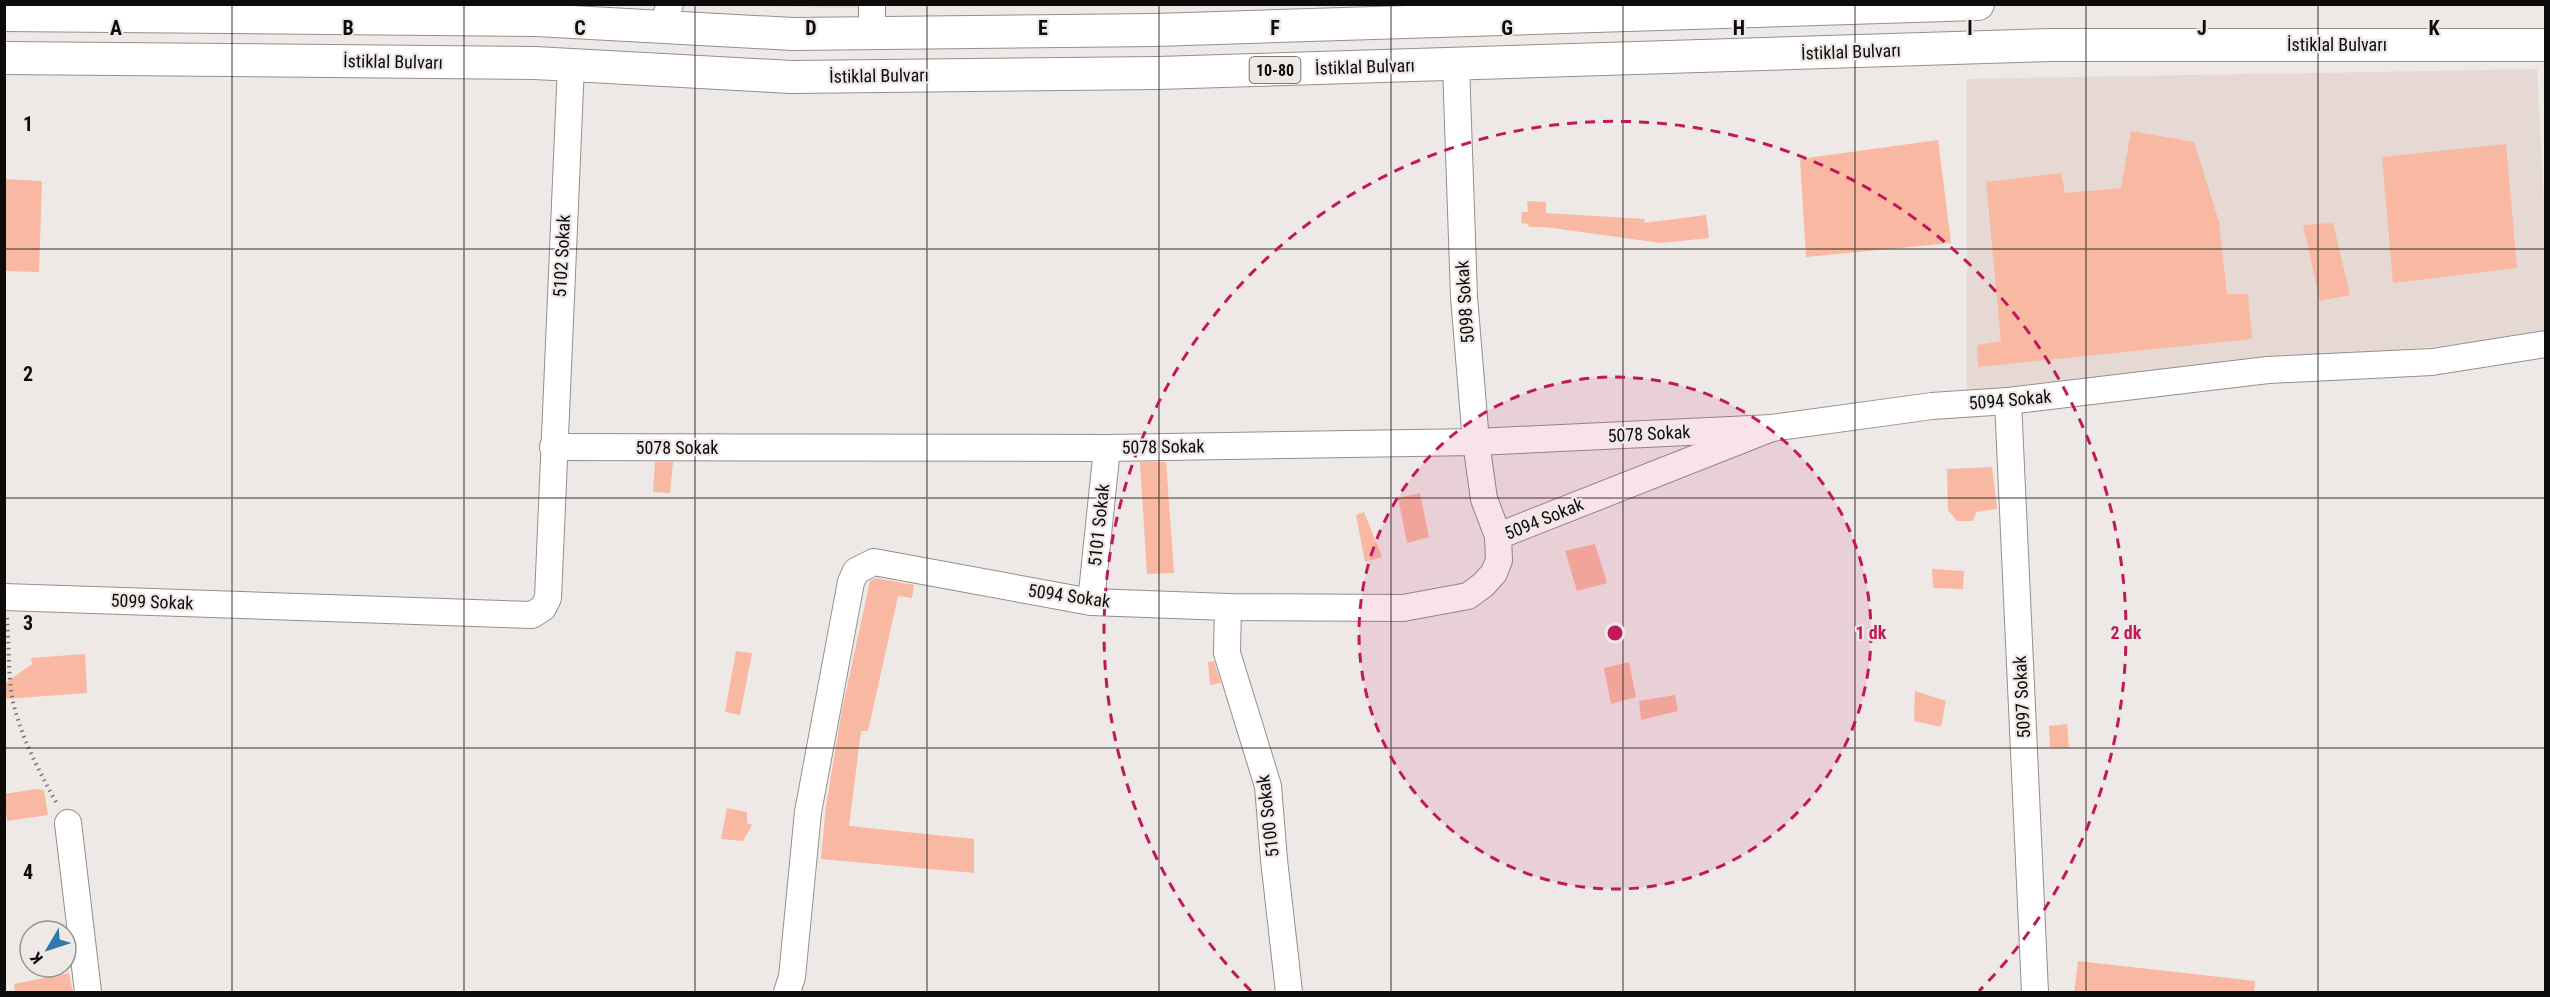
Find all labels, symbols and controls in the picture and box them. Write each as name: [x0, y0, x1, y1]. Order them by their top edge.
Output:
text: A: [110, 16, 122, 40]
text: B: [342, 16, 354, 40]
text: C: [574, 16, 586, 40]
text: D: [805, 16, 817, 40]
text: E: [1038, 16, 1048, 40]
text: F: [1270, 16, 1280, 40]
text: G: [1501, 16, 1513, 40]
text: H: [1733, 16, 1745, 40]
text: I: [1967, 16, 1973, 40]
text: J: [2197, 16, 2207, 40]
text: K: [2428, 16, 2440, 40]
street label: İstiklal Bulvarı: [2287, 34, 2387, 55]
street label: İstiklal Bulvarı: [1801, 39, 1901, 64]
street label: İstiklal Bulvarı: [343, 50, 443, 73]
street label: İstiklal Bulvarı: [1315, 54, 1415, 79]
road number: 10-80: [1250, 57, 1300, 83]
street label: İstiklal Bulvarı: [829, 64, 929, 87]
text: 1: [23, 112, 33, 136]
street label: 5102 Sokak: [549, 214, 574, 298]
street label: 5098 Sokak: [1451, 260, 1478, 344]
text: 2: [23, 362, 33, 386]
street label: 5094 Sokak: [1968, 385, 2052, 414]
street label: 5078 Sokak: [1607, 421, 1691, 446]
street label: 5078 Sokak: [1121, 435, 1205, 458]
street label: 5078 Sokak: [636, 437, 718, 458]
street label: 5101 Sokak: [1084, 483, 1113, 567]
street label: 5094 Sokak: [1501, 493, 1586, 544]
street label: 5094 Sokak: [1027, 579, 1112, 612]
street label: 5099 Sokak: [110, 590, 194, 613]
text: 3: [23, 611, 33, 635]
text: 1 dk: [1856, 622, 1887, 643]
text: 2 dk: [2111, 622, 2142, 643]
centre of rings: [1605, 623, 1625, 643]
street label: 5097 Sokak: [2009, 655, 2034, 739]
street label: 5100 Sokak: [1252, 774, 1283, 858]
text: 4: [23, 860, 33, 884]
north arrow: [18, 919, 78, 979]
text: K: [26, 949, 47, 968]

